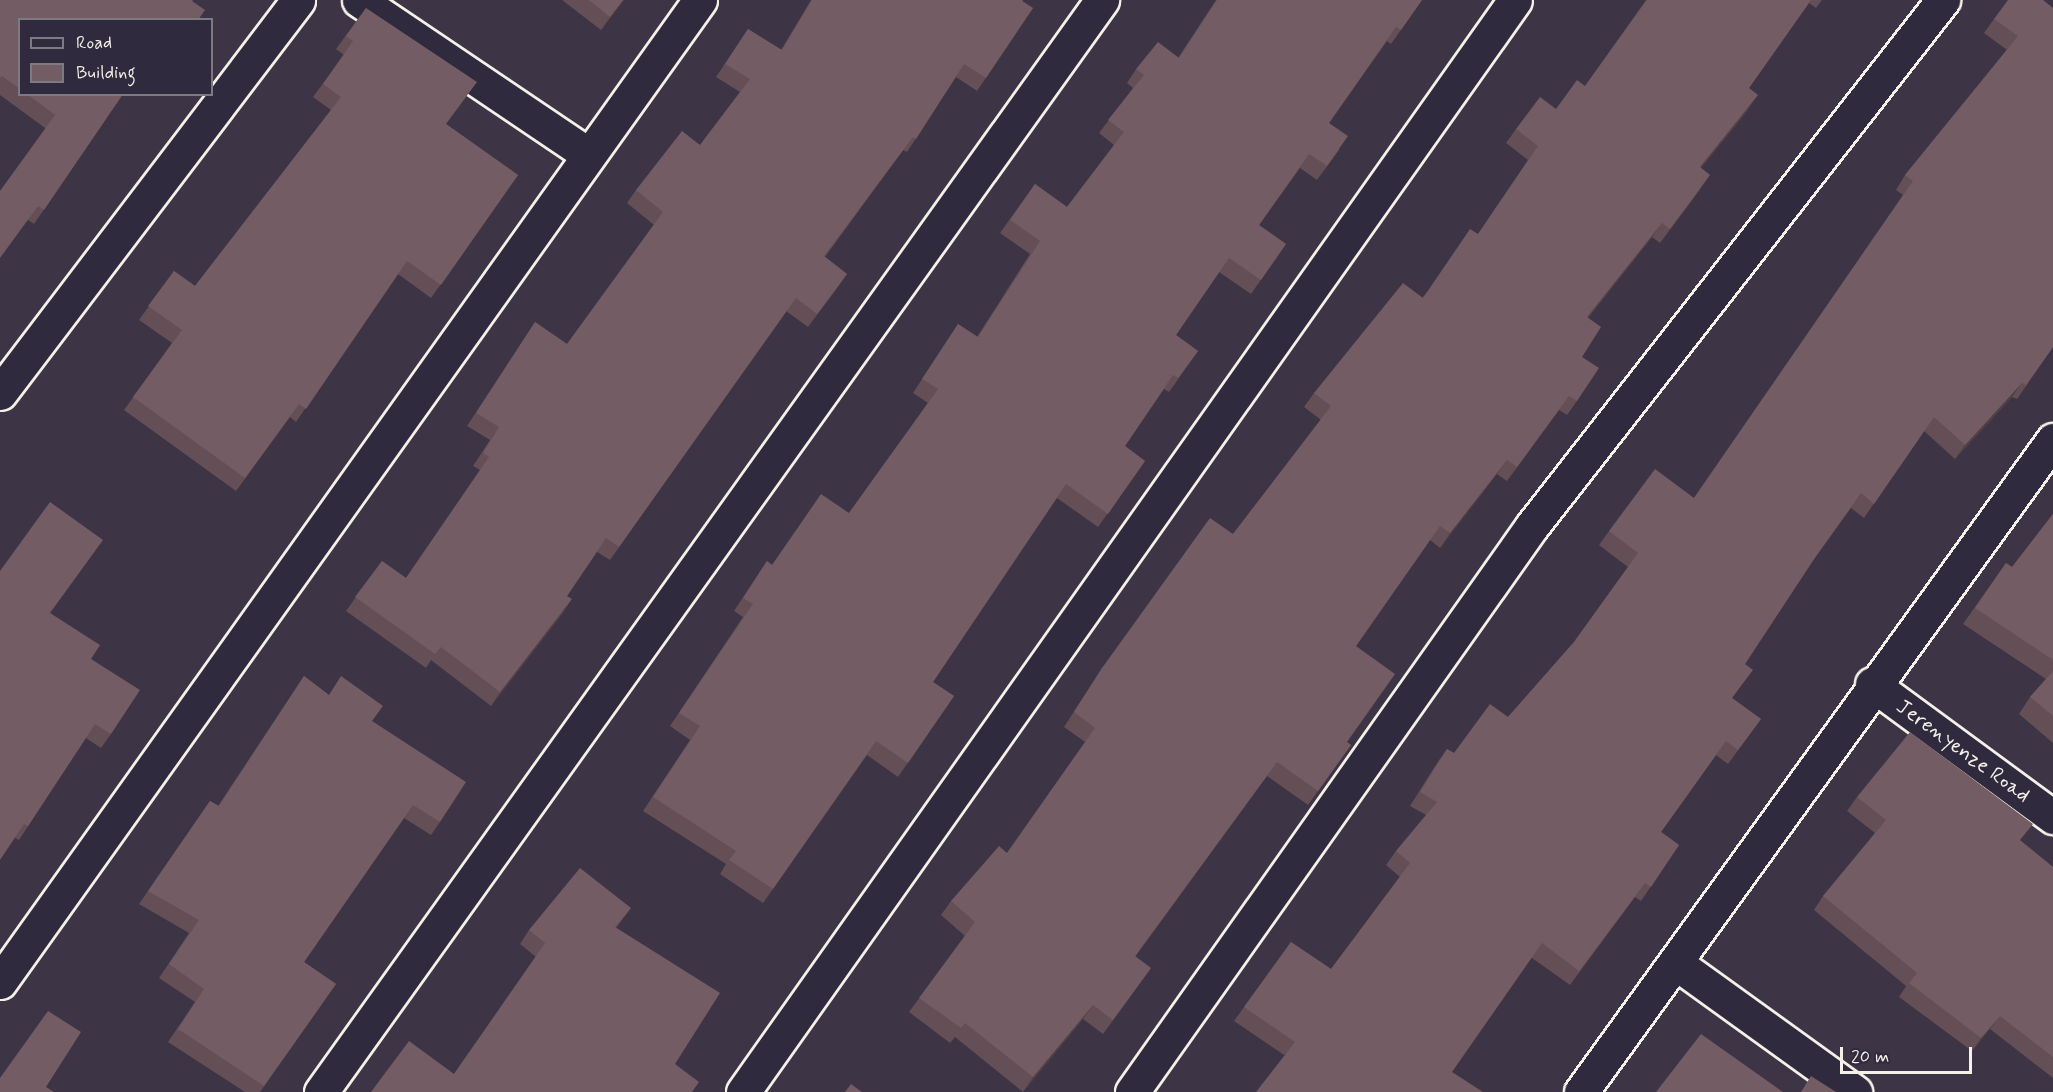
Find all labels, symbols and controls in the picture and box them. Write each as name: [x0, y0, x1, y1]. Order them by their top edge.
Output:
legend: [18, 18, 213, 96]
text: Road: [76, 31, 112, 55]
text: Building: [76, 61, 136, 85]
street label: Jerenyenze Road: [1892, 695, 2034, 807]
scale bar: [1843, 1035, 1975, 1073]
text: 20 m: [1851, 1045, 1889, 1069]

